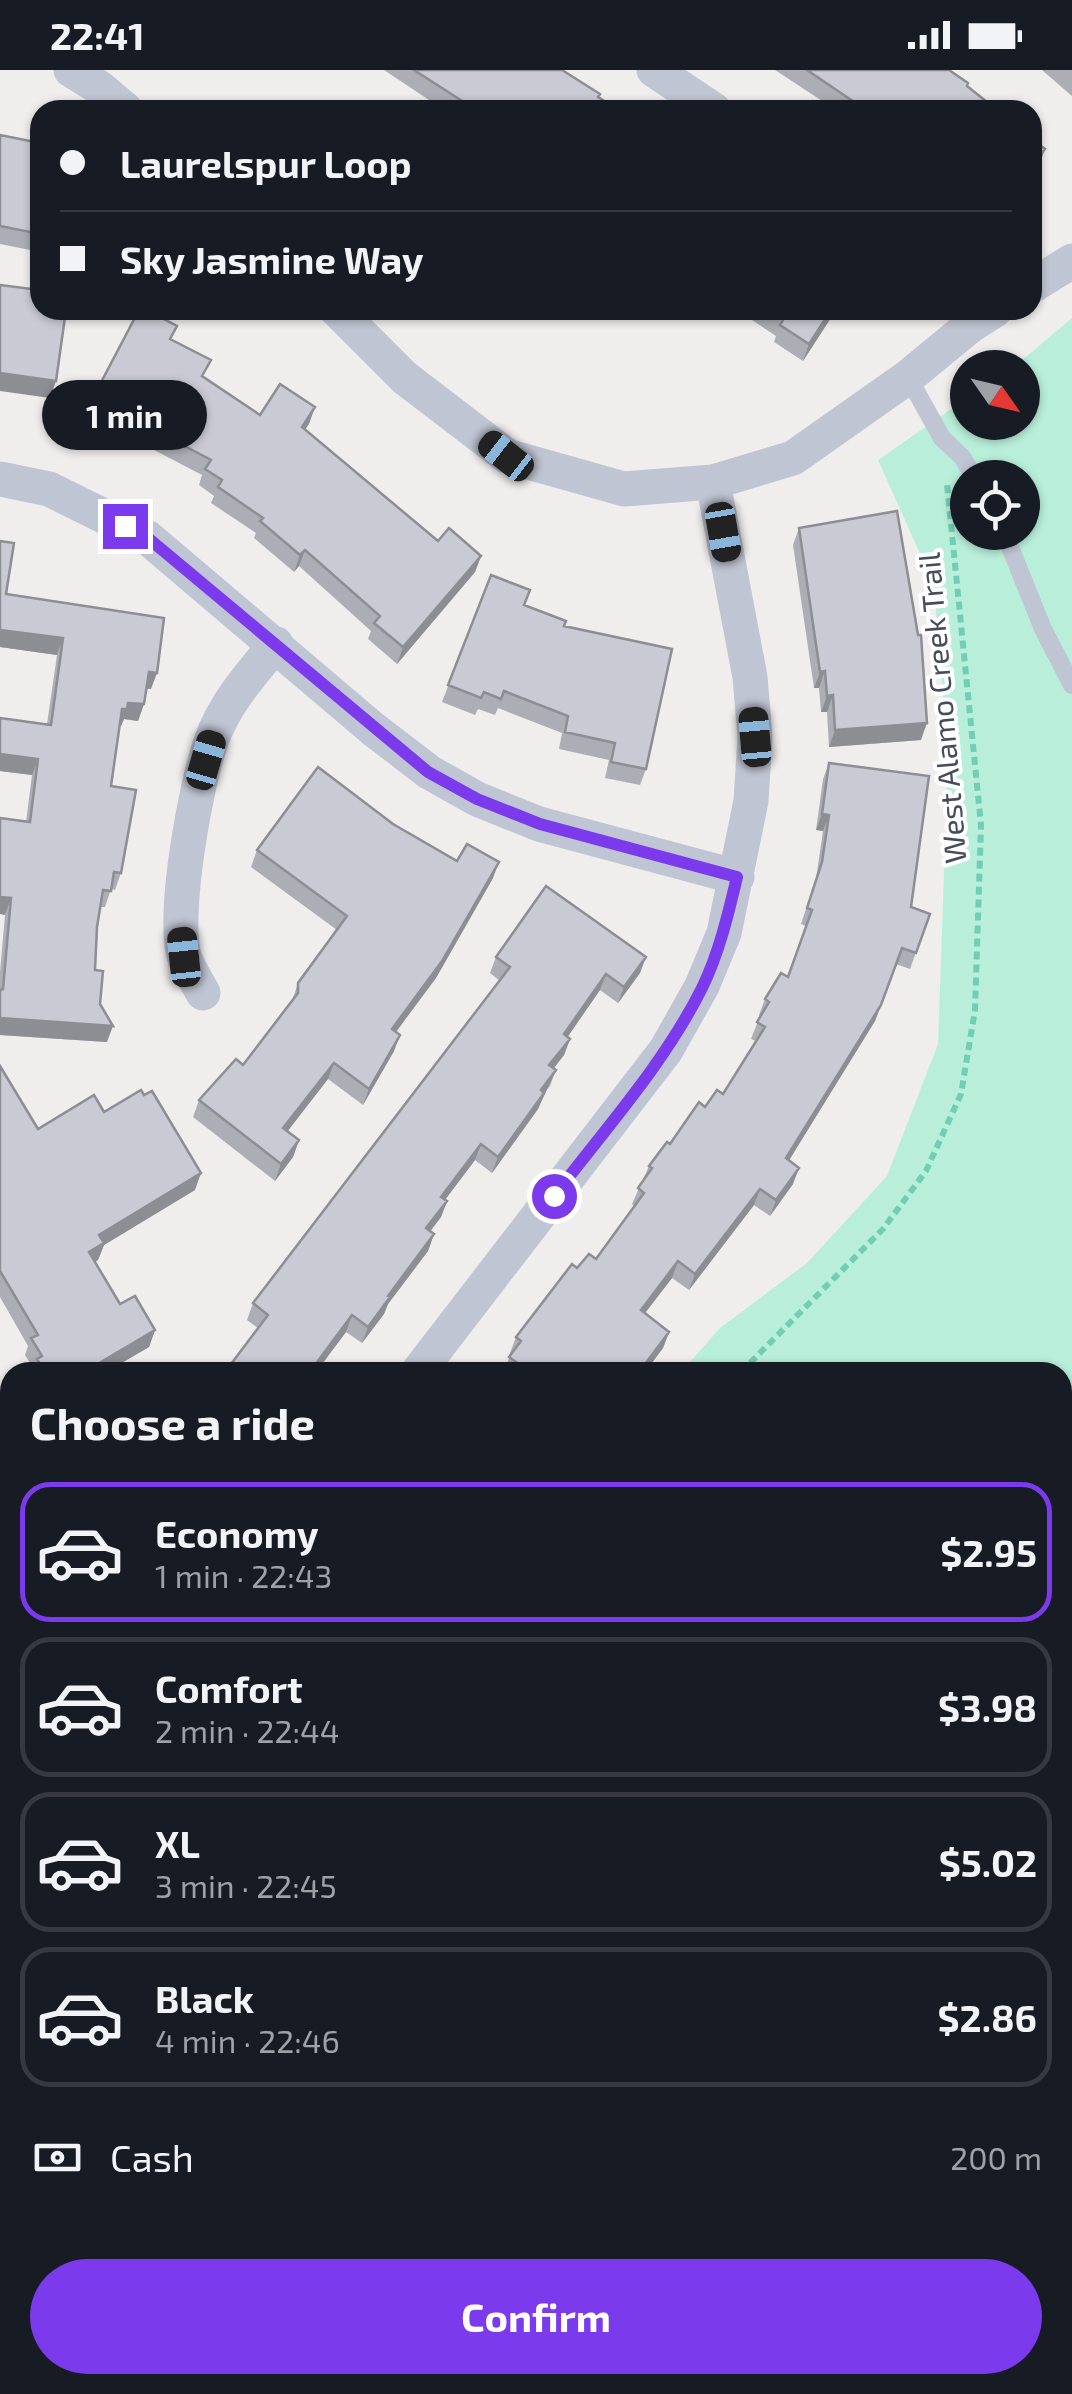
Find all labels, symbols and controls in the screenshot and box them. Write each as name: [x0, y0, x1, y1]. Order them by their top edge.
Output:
text: 22:41: [50, 12, 145, 58]
text: Laurelspur Loop: [120, 140, 412, 186]
text: Sky Jasmine Way: [120, 236, 423, 282]
north arrow: [950, 350, 1040, 440]
map controls: [950, 350, 1040, 550]
callout: 1 min: [42, 381, 208, 451]
text: 1 min: [86, 396, 163, 434]
car: [473, 426, 539, 486]
button: locate: [950, 460, 1040, 550]
car: [703, 500, 743, 564]
route end: [103, 504, 148, 549]
street label: West Alamo Creek Trail: [909, 551, 973, 865]
car: [737, 706, 773, 768]
car: [183, 727, 229, 793]
car: [166, 926, 202, 988]
route start: [532, 1174, 577, 1219]
text: Choose a ride: [30, 1395, 315, 1449]
icon: car: [35, 1507, 125, 1597]
text: Economy: [155, 1510, 319, 1556]
text: $2.95: [940, 1529, 1037, 1575]
text: 1 min · 22:43: [155, 1556, 332, 1594]
icon: car: [35, 1662, 125, 1752]
text: Comfort: [155, 1665, 303, 1711]
text: $3.98: [938, 1684, 1037, 1730]
text: 2 min · 22:44: [155, 1711, 339, 1749]
icon: car: [35, 1817, 125, 1907]
text: XL: [155, 1820, 200, 1866]
text: $5.02: [939, 1839, 1037, 1885]
text: 3 min · 22:45: [155, 1866, 337, 1904]
icon: car: [35, 1972, 125, 2062]
text: Black: [155, 1975, 254, 2021]
text: $2.86: [938, 1994, 1037, 2040]
text: 4 min · 22:46: [155, 2021, 340, 2059]
icon: cash: [30, 2130, 85, 2185]
text: Cash: [110, 2134, 194, 2180]
text: 200 m: [950, 2138, 1042, 2176]
button: Confirm: [30, 2259, 1042, 2374]

